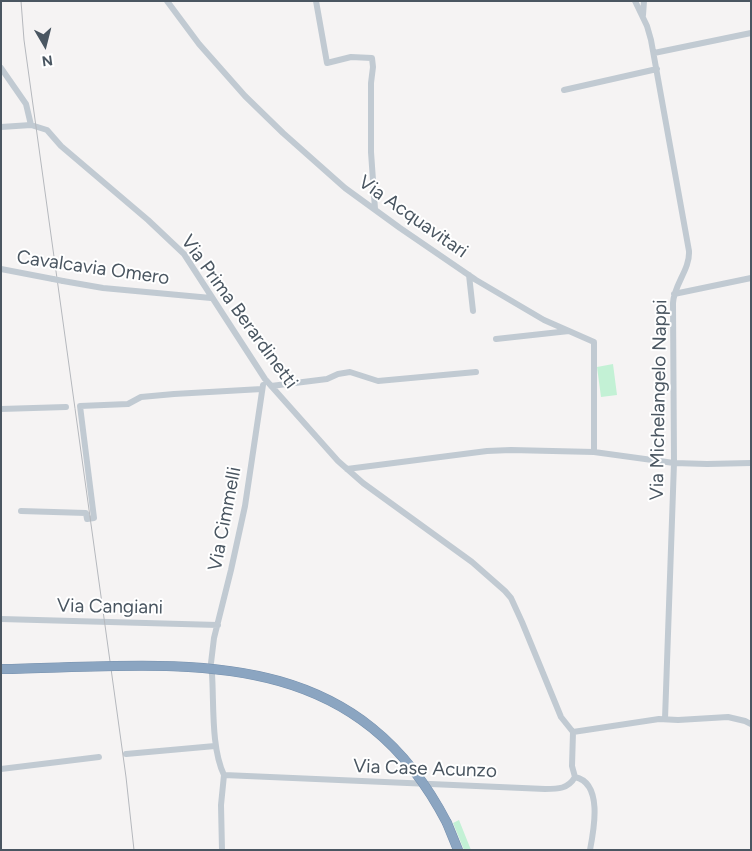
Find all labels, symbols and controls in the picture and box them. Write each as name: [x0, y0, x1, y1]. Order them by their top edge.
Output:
north arrow: [20, 20, 70, 70]
text: N: [41, 51, 54, 70]
street label: Via Acquavitari: [354, 171, 472, 263]
street label: Via Prima Berardinetti: [176, 231, 302, 393]
street label: Cavalcavia Omero: [15, 246, 171, 290]
street label: Via Michelangelo Nappi: [646, 299, 672, 501]
street label: Via Cimmelli: [204, 465, 246, 573]
street label: Via Cangiani: [57, 595, 163, 619]
street label: Via Case Acunzo: [353, 755, 497, 783]

